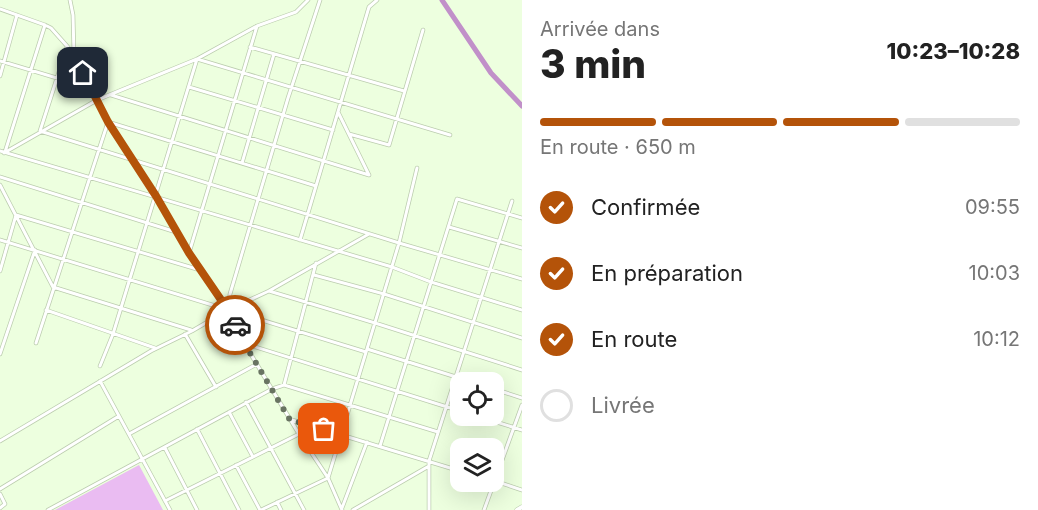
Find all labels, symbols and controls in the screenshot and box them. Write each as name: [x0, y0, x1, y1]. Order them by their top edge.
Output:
text: Arrivée dans: [540, 17, 660, 41]
text: 10:23–10:28: [887, 38, 1020, 64]
text: 3 min: [540, 40, 646, 87]
pin: [57, 47, 108, 98]
icon: home: [66, 56, 99, 89]
text: En route · 650 m: [540, 135, 696, 159]
icon: check: [540, 191, 573, 224]
text: Confirmée: [591, 194, 700, 220]
text: 09:55: [965, 195, 1020, 219]
icon: check: [540, 257, 573, 290]
text: En préparation: [591, 260, 743, 286]
text: 10:03: [969, 261, 1020, 285]
courier: [205, 295, 265, 355]
icon: car: [219, 309, 252, 342]
icon: check: [540, 323, 573, 356]
text: En route: [591, 326, 677, 352]
text: 10:12: [973, 327, 1020, 351]
map controls: [450, 372, 504, 492]
button: locate: [450, 372, 504, 426]
text: Livrée: [591, 392, 655, 418]
pin: [298, 403, 349, 454]
icon: bag: [307, 412, 340, 445]
button: layers: [450, 438, 504, 492]

